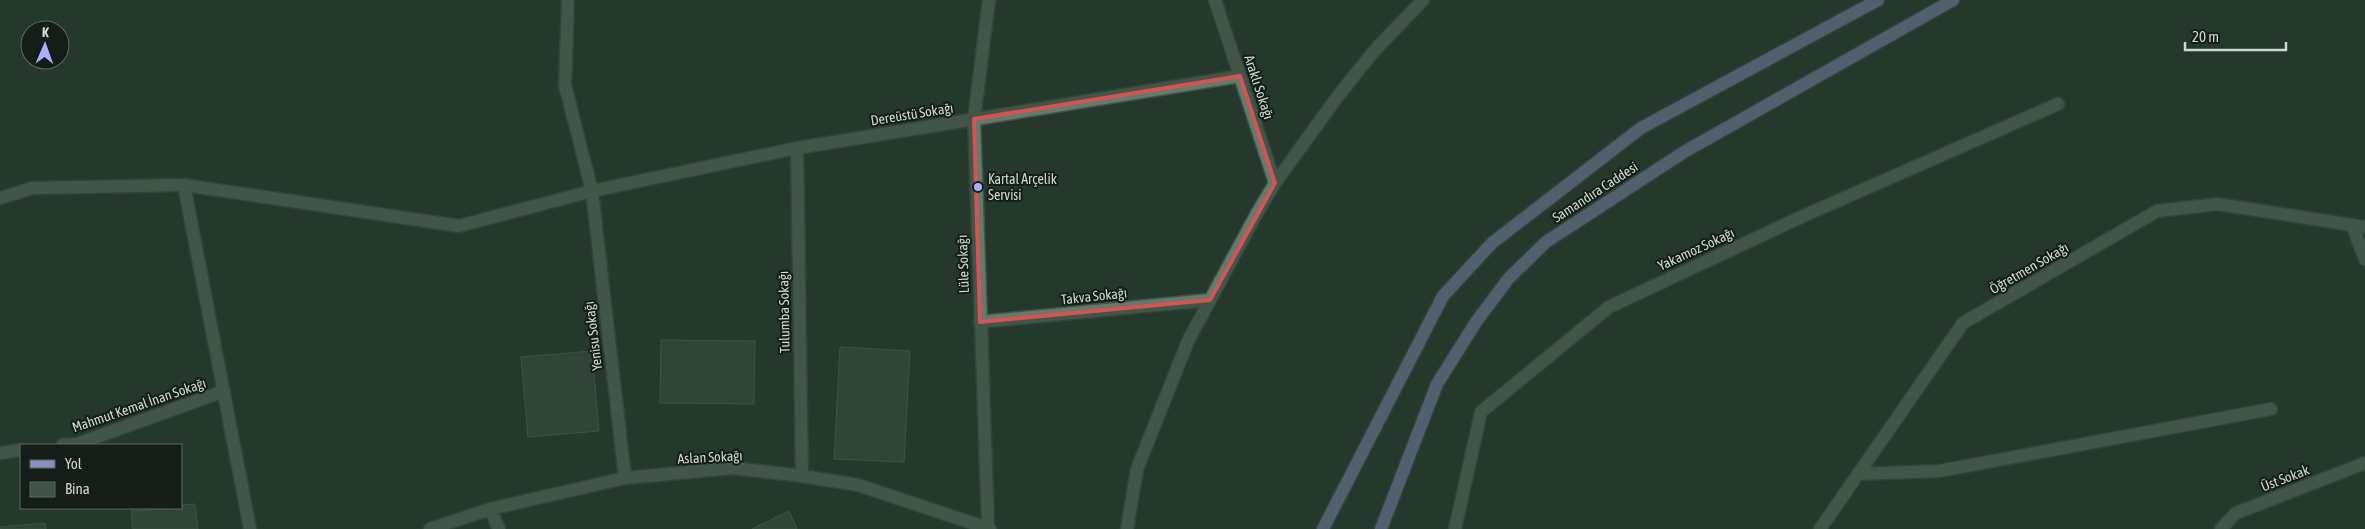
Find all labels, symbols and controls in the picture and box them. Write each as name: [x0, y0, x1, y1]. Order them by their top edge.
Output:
north arrow: [20, 20, 70, 70]
scale bar: [2185, 20, 2286, 52]
text: K: [42, 24, 49, 40]
text: 20 m: [2192, 28, 2219, 45]
street label: Araklı Sokağı: [1241, 53, 1277, 121]
street label: Dereüstü Sokağı: [870, 100, 954, 128]
street label: Samandıra Caddesi: [1549, 158, 1641, 226]
place label: Kartal Arçelik Servisi: [988, 171, 1057, 203]
marker: Kartal Arçelik Servisi: [972, 181, 984, 193]
street label: Yakamoz Sokağı: [1655, 224, 1737, 274]
street label: Lüle Sokağı: [954, 235, 972, 293]
street label: Öğretmen Sokağı: [1987, 239, 2071, 297]
street label: Tulumba Sokağı: [775, 271, 793, 353]
street label: Takva Sokağı: [1060, 285, 1128, 307]
street label: Yenisu Sokağı: [581, 300, 605, 372]
street label: Mahmut Kemal İnan Sokağı: [70, 375, 208, 435]
legend: [20, 444, 182, 509]
street label: Aslan Sokağı: [677, 447, 743, 467]
text: Yol: [65, 455, 82, 472]
street label: Üst Sokak: [2259, 461, 2311, 495]
text: Bina: [65, 480, 90, 497]

